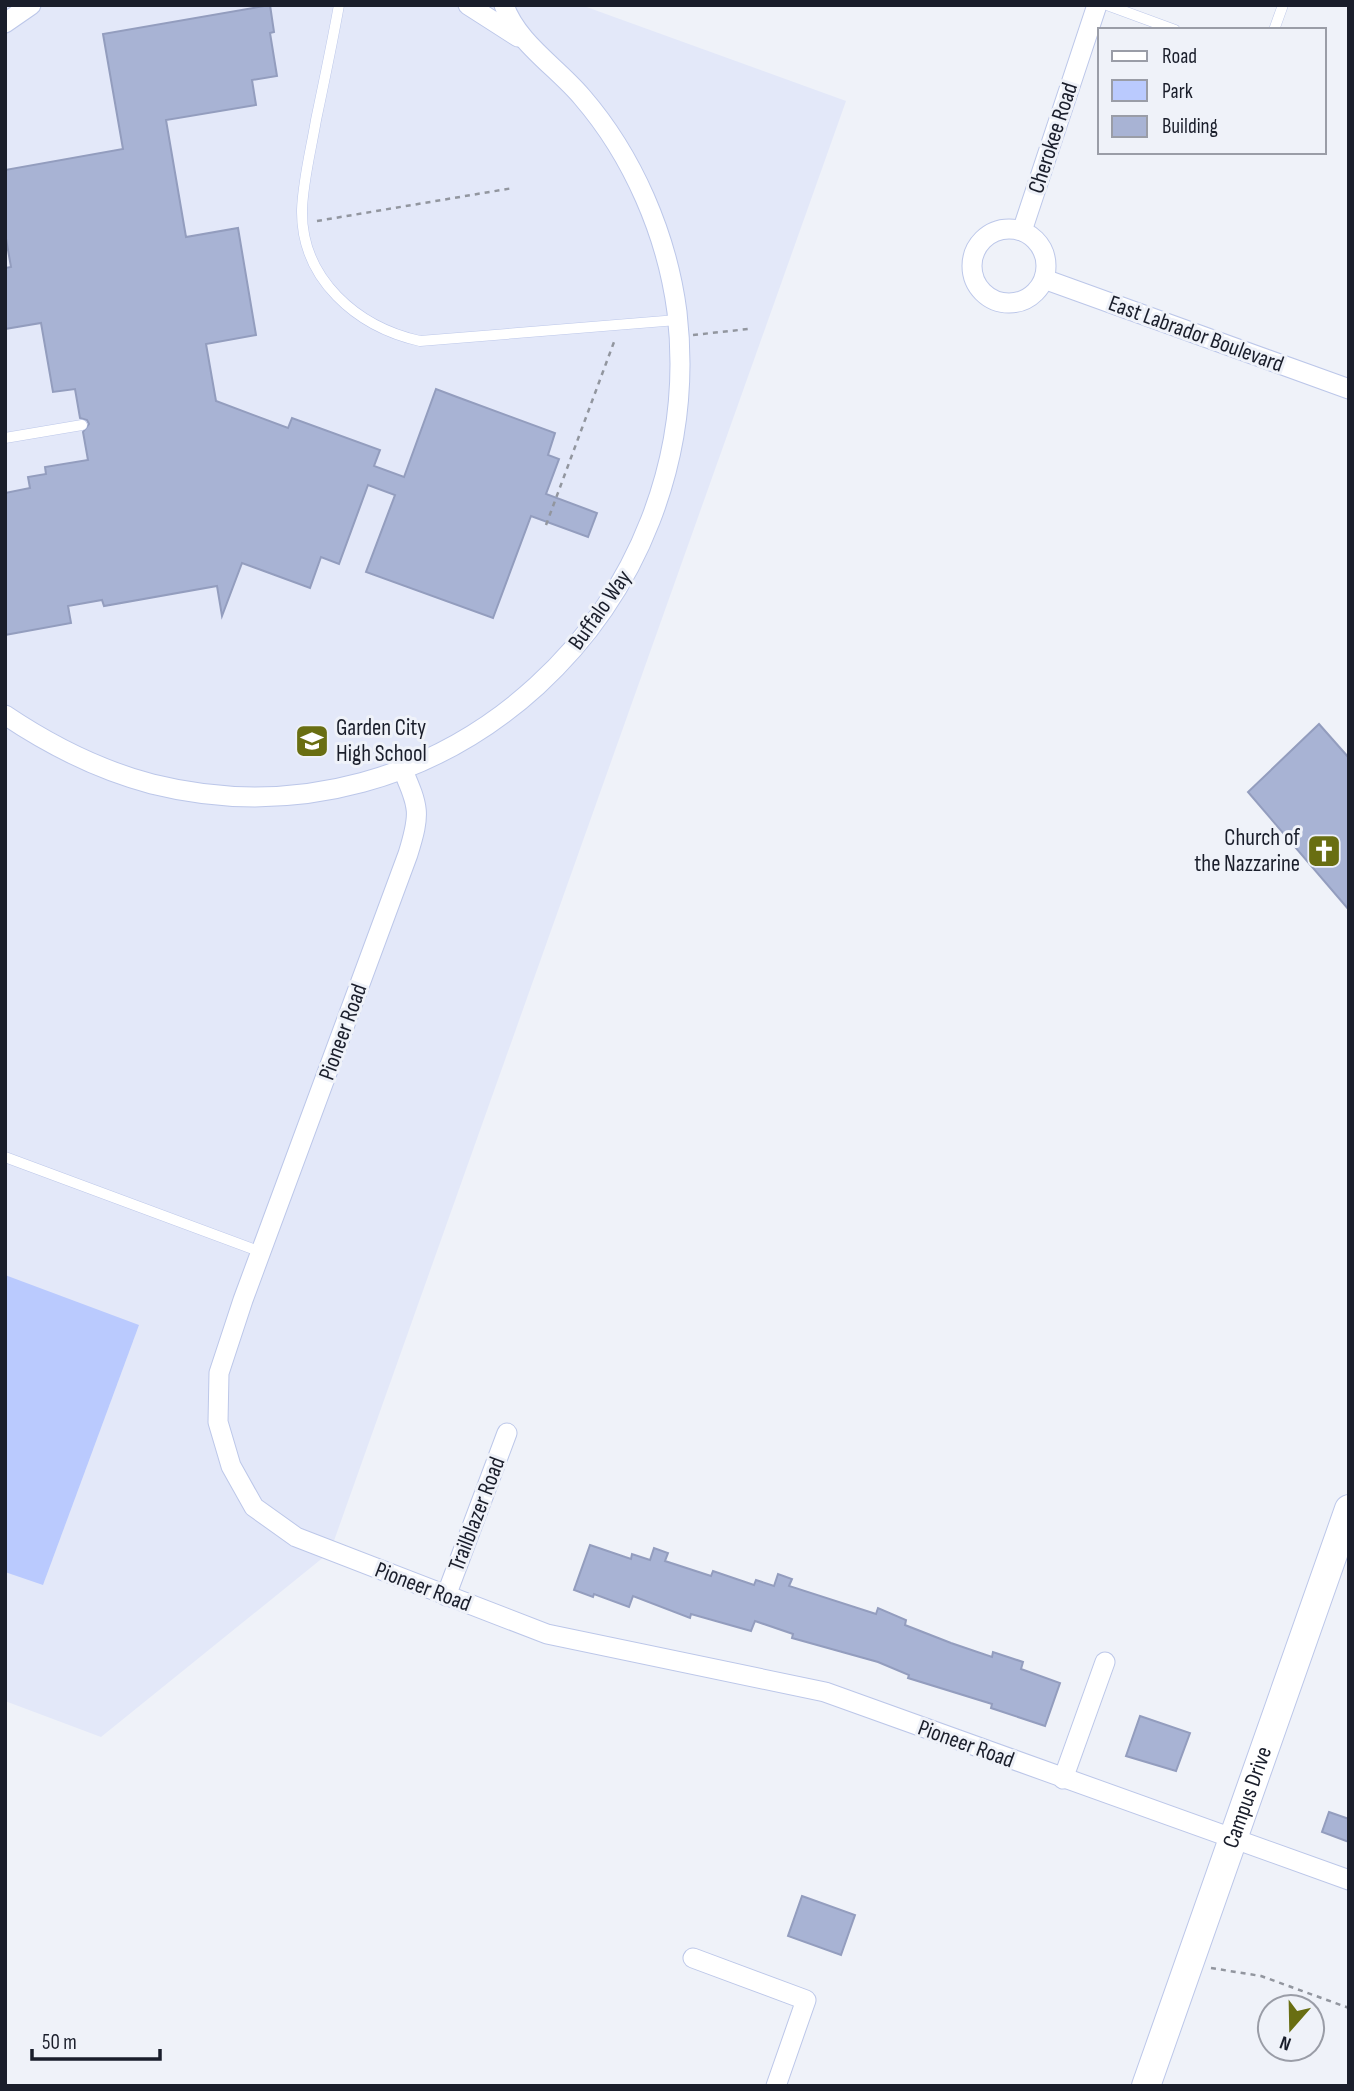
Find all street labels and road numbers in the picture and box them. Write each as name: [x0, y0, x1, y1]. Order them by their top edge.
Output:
street label: Cherokee Road: [1022, 79, 1084, 197]
street label: East Labrador Boulevard: [1105, 289, 1287, 379]
street label: Buffalo Way: [562, 565, 638, 655]
street label: Pioneer Road: [313, 980, 373, 1084]
street label: Trailblazer Road: [442, 1453, 512, 1575]
street label: Pioneer Road: [371, 1556, 475, 1618]
street label: Pioneer Road: [914, 1714, 1018, 1774]
street label: Campus Drive: [1217, 1743, 1278, 1852]

